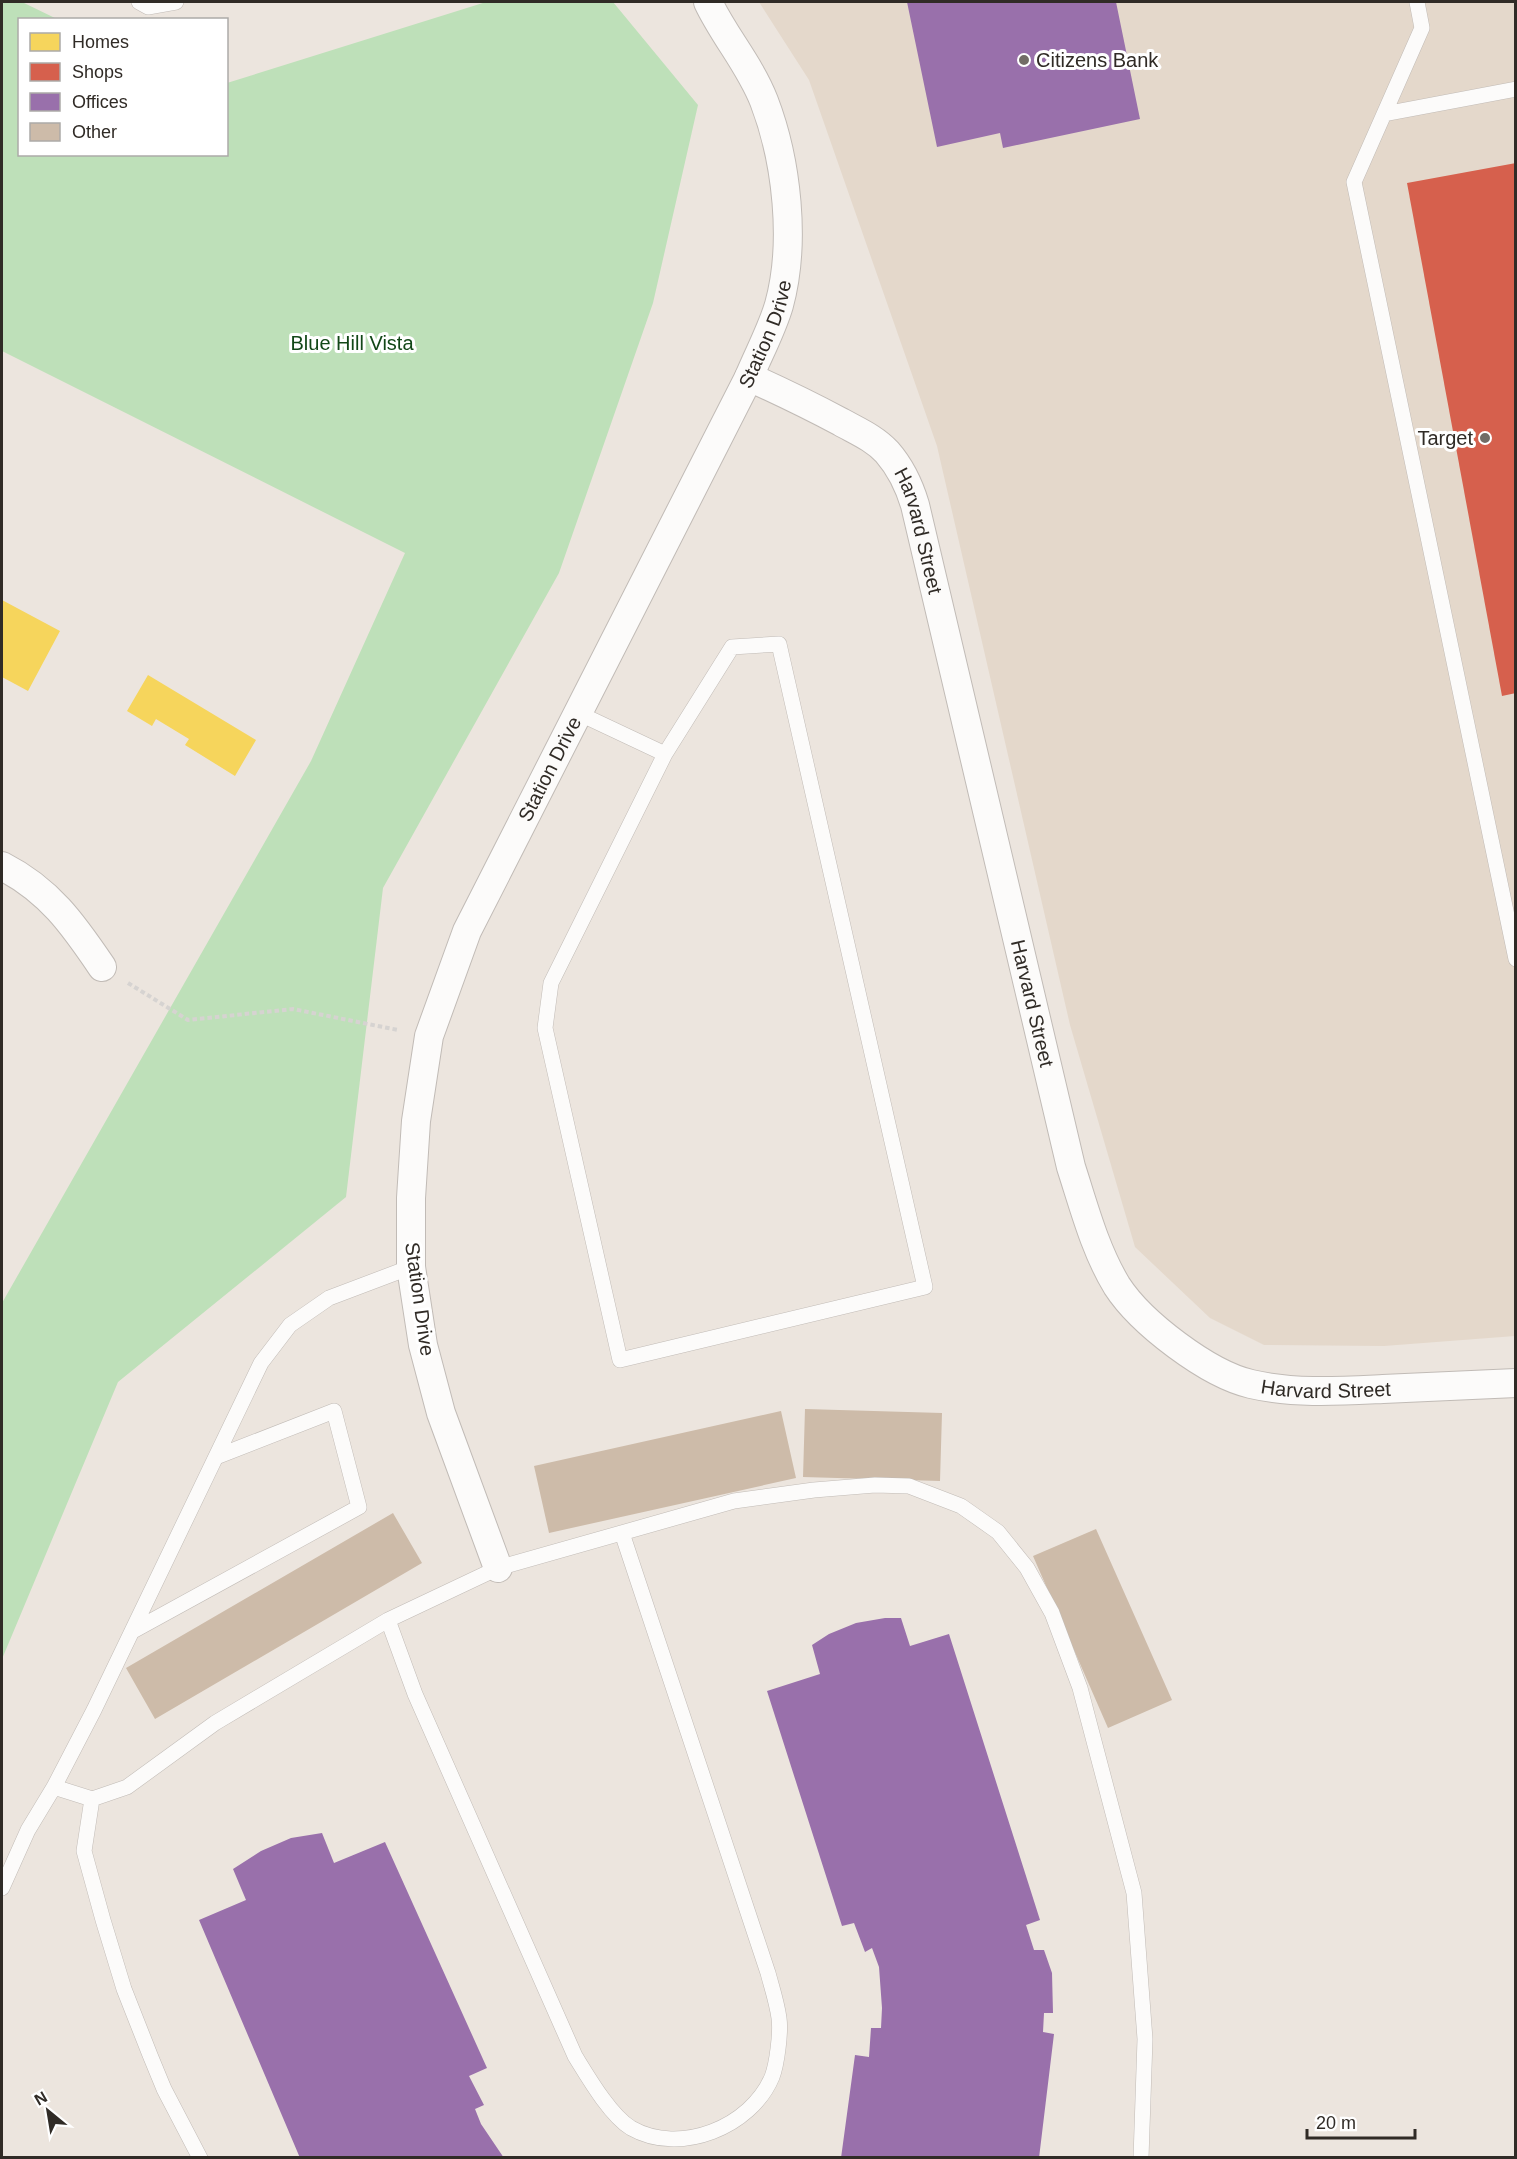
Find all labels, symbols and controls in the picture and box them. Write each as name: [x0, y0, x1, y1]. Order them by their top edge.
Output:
legend: [18, 18, 228, 156]
text: Homes: [72, 32, 129, 52]
place label: Citizens Bank: [1036, 49, 1159, 71]
marker: Citizens Bank: [1017, 53, 1031, 67]
text: Shops: [72, 62, 123, 82]
text: Offices: [72, 92, 128, 112]
text: Other: [72, 122, 117, 142]
street label: Station Drive: [734, 278, 795, 392]
park label: Blue Hill Vista: [290, 332, 414, 354]
place label: Target: [1417, 427, 1473, 449]
marker: Target: [1478, 431, 1492, 445]
street label: Harvard Street: [890, 464, 947, 597]
street label: Station Drive: [514, 713, 585, 825]
street label: Harvard Street: [1007, 937, 1058, 1070]
street label: Station Drive: [401, 1241, 439, 1357]
street label: Harvard Street: [1259, 1375, 1392, 1402]
north arrow: [18, 2081, 78, 2141]
text: N: [31, 2088, 50, 2109]
scale bar: [1307, 2102, 1415, 2140]
text: 20 m: [1316, 2113, 1356, 2133]

